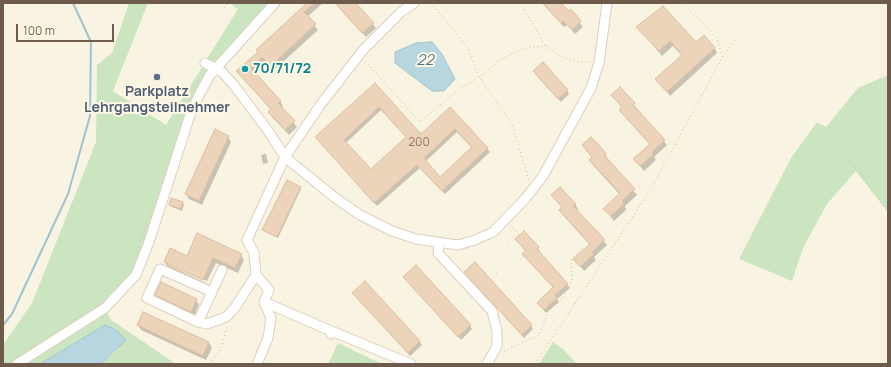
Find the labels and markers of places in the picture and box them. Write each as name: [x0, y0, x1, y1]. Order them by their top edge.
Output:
place label: 70/71/72: [253, 61, 311, 77]
marker: 70/71/72: [240, 64, 250, 74]
marker: Parkplatz Lehrgangsteilnehmer: [152, 72, 162, 82]
place label: Parkplatz Lehrgangsteilnehmer: [84, 84, 230, 116]

